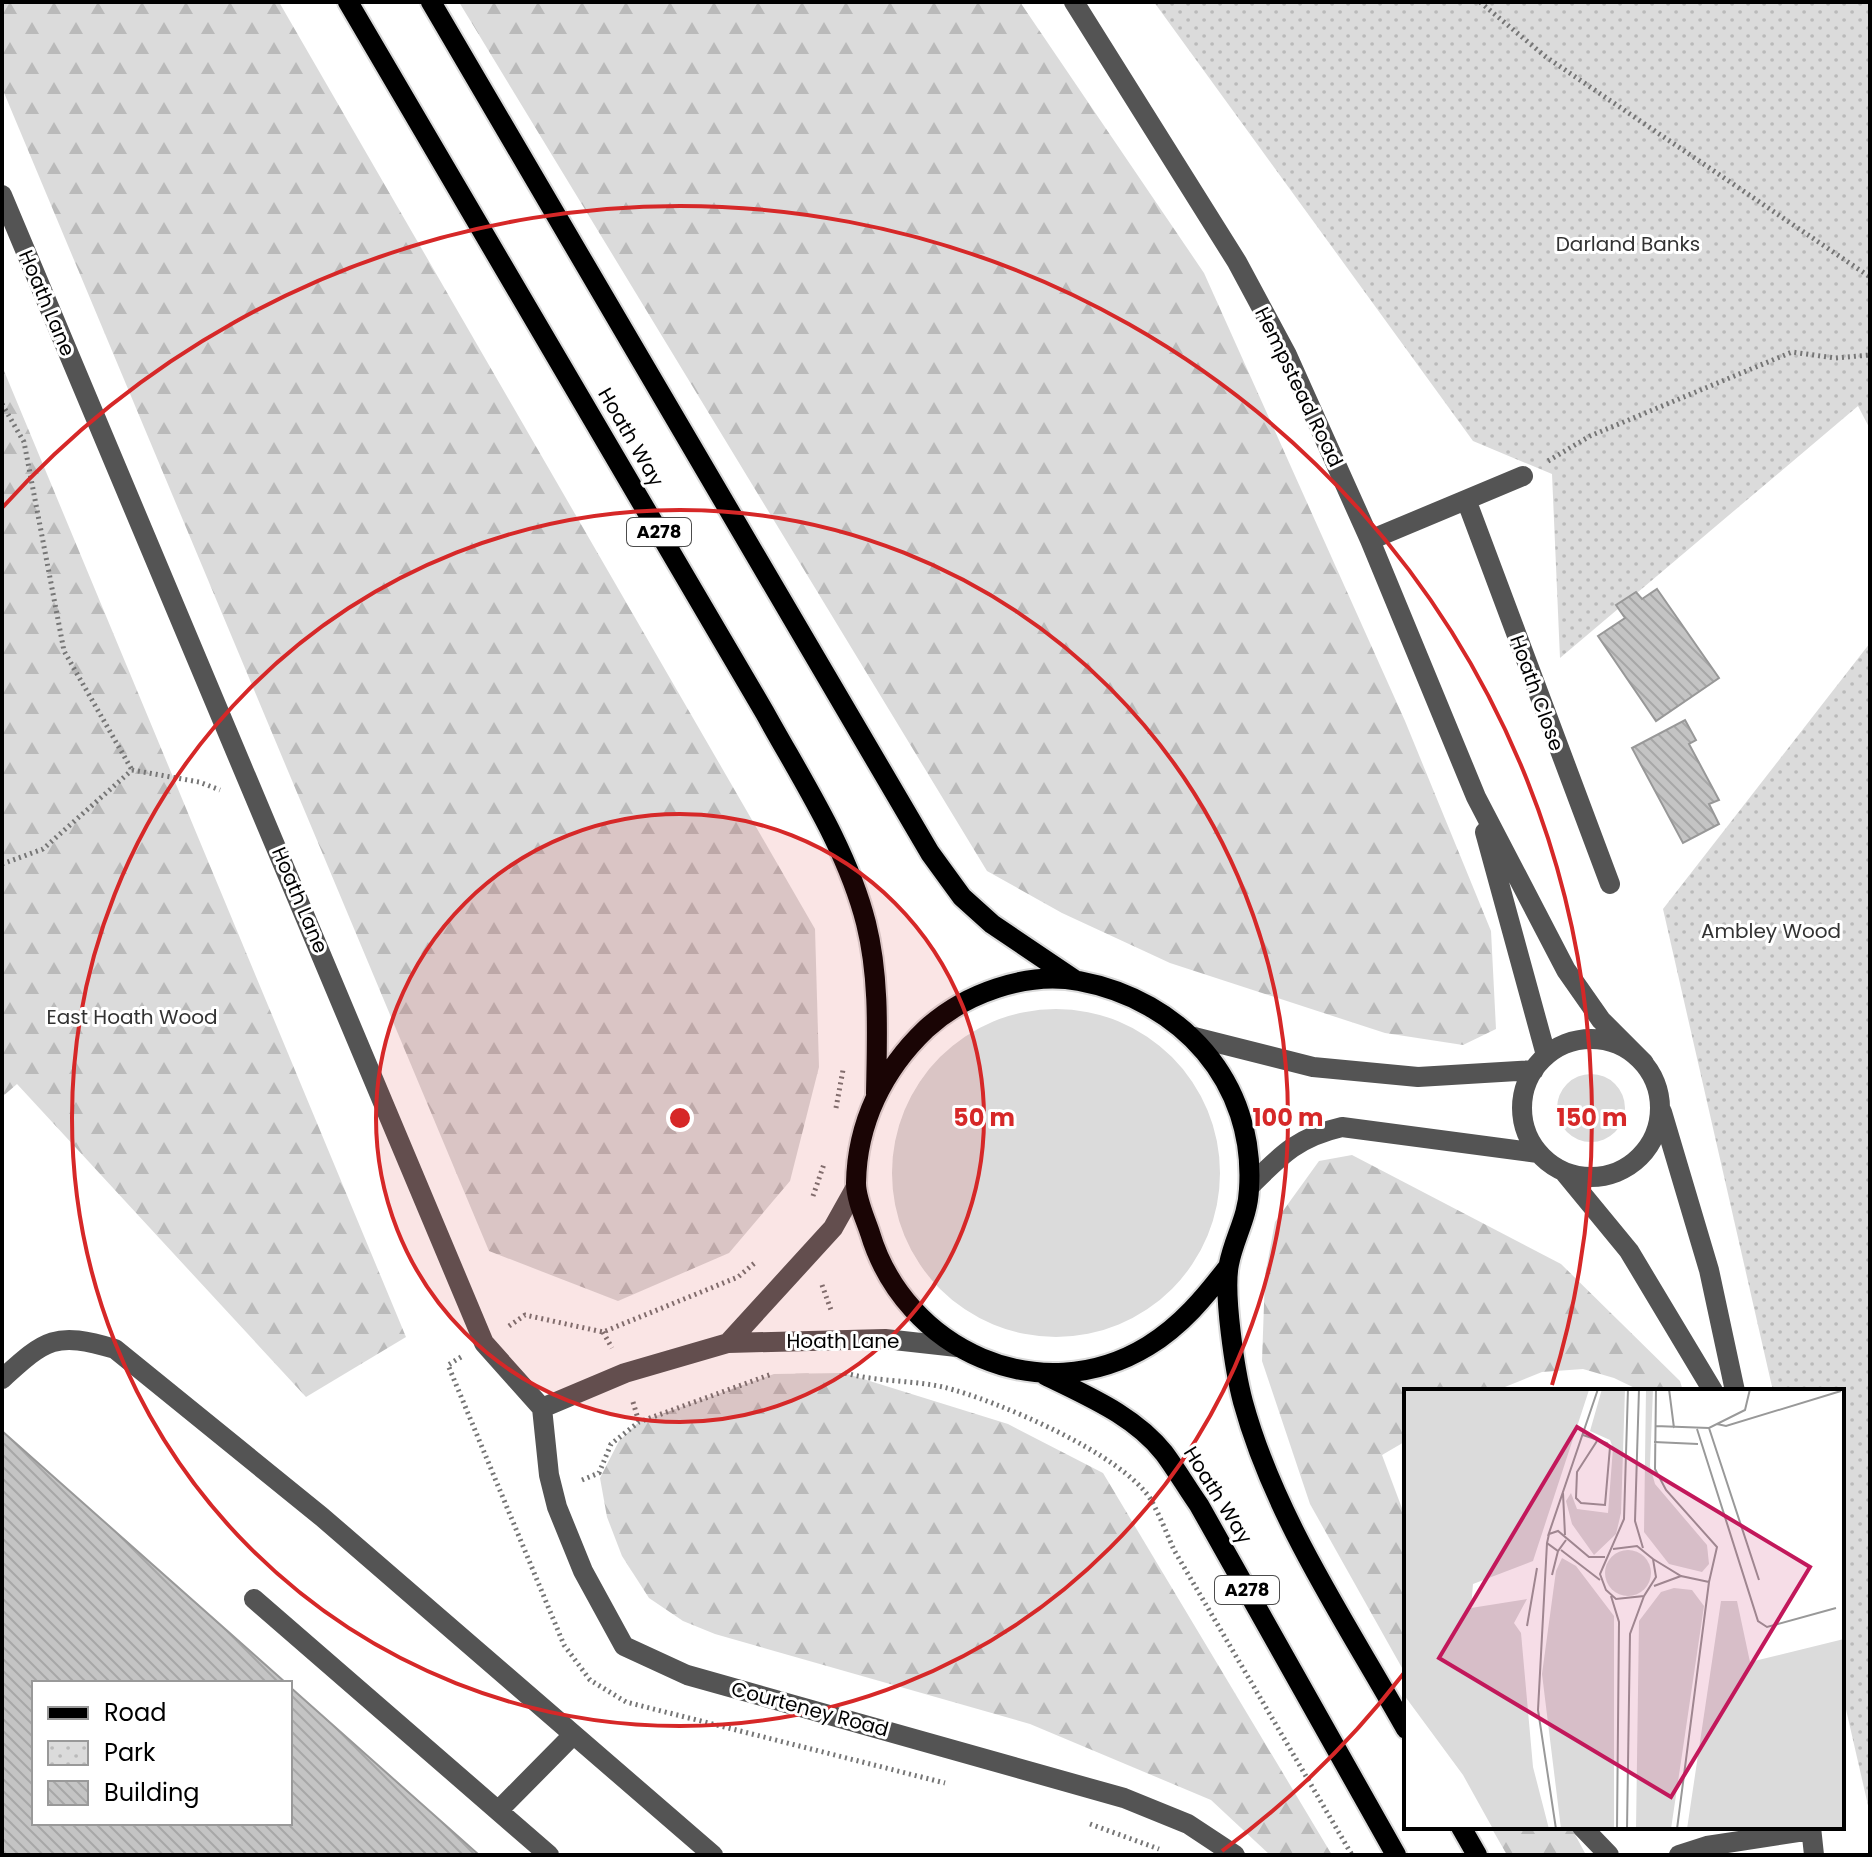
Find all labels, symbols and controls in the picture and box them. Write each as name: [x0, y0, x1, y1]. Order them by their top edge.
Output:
park label: Darland Banks: [1556, 230, 1700, 258]
street label: Hoath Lane: [12, 246, 82, 360]
street label: Hempstead Road: [1248, 302, 1350, 472]
street label: Hoath Way: [591, 382, 671, 492]
road number: A278: [627, 518, 691, 546]
street label: Hoath Close: [1503, 631, 1571, 755]
street label: Hoath Lane: [265, 843, 335, 957]
park label: Ambley Wood: [1701, 917, 1841, 945]
park label: East Hoath Wood: [46, 1003, 218, 1031]
text: 50 m: [953, 1101, 1015, 1134]
text: 100 m: [1253, 1101, 1323, 1134]
text: 150 m: [1557, 1101, 1627, 1134]
centre of rings: [666, 1104, 694, 1132]
street label: Hoath Lane: [787, 1327, 899, 1355]
inset map: [1404, 1389, 1844, 1829]
street label: Hoath Way: [1177, 1441, 1259, 1549]
road number: A278: [1215, 1576, 1279, 1604]
street label: Courteney Road: [728, 1675, 892, 1743]
legend: [32, 1681, 292, 1825]
text: Road: [104, 1696, 166, 1729]
text: Park: [104, 1736, 156, 1769]
text: Building: [104, 1776, 200, 1809]

